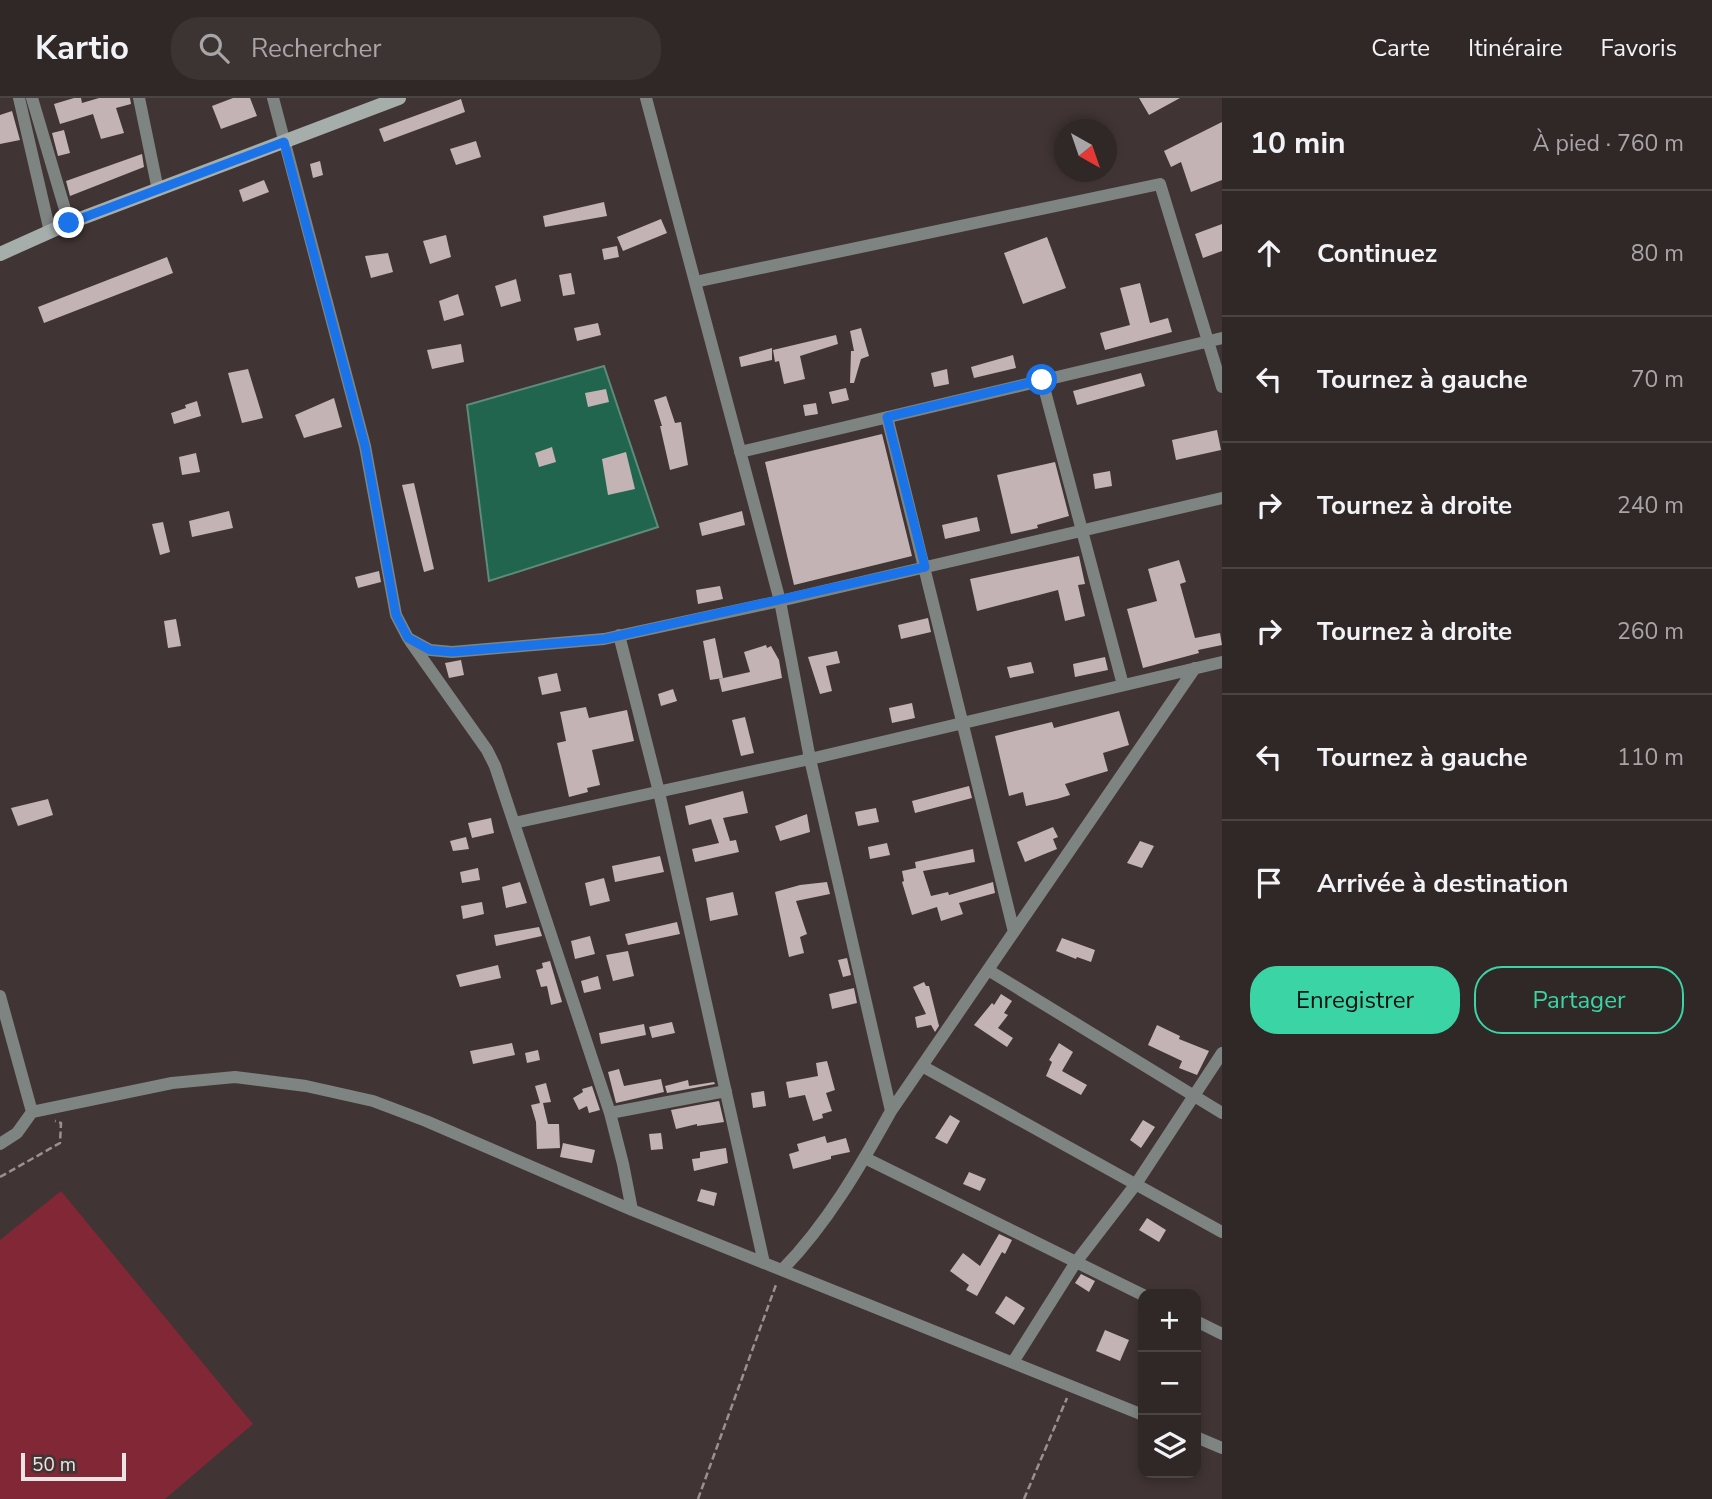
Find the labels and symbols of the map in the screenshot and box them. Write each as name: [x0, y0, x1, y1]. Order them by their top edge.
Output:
north arrow: [1054, 119, 1117, 182]
route end: [53, 207, 84, 238]
route start: [1026, 364, 1057, 395]
scale bar: [21, 1450, 126, 1482]

